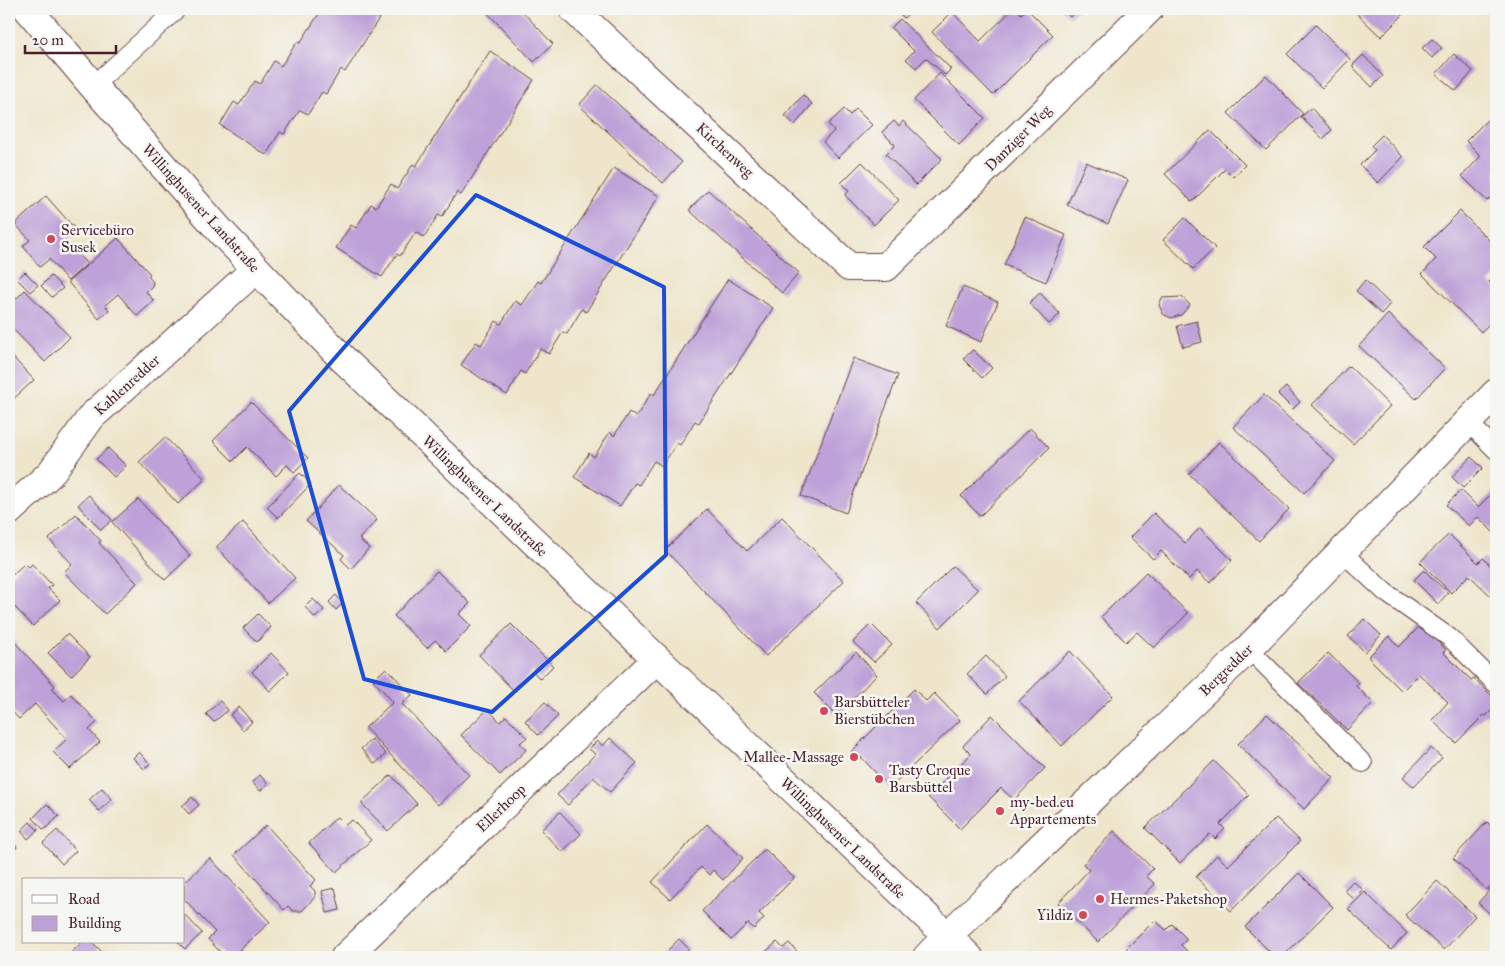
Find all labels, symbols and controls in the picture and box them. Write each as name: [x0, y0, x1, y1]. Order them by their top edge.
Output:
scale bar: [25, 22, 116, 54]
text: 20 m: [32, 31, 64, 49]
street label: Danziger Weg: [981, 100, 1056, 175]
street label: Kirchenweg: [692, 119, 758, 182]
street label: Willinghusener Landstraße: [139, 140, 263, 276]
place label: Servicebüro Susek: [61, 221, 134, 256]
marker: Servicebüro Susek: [45, 233, 57, 245]
street label: Kahlenredder: [90, 351, 164, 419]
street label: Willinghusener Landstraße: [419, 432, 551, 560]
street label: Bergredder: [1195, 640, 1257, 700]
place label: Barsbütteler Bierstübchen: [834, 693, 915, 728]
marker: Barsbütteler Bierstübchen: [818, 705, 830, 717]
place label: Mallee-Massage: [743, 748, 844, 766]
marker: Mallee-Massage: [848, 751, 860, 763]
place label: Tasty Croque Barsbüttel: [889, 761, 971, 796]
marker: Tasty Croque Barsbüttel: [873, 773, 885, 785]
street label: Willinghusener Landstraße: [777, 774, 909, 902]
street label: Ellerhoop: [473, 780, 529, 836]
place label: my-bed.eu Appartements: [1009, 793, 1096, 828]
marker: my-bed.eu Appartements: [994, 805, 1006, 817]
legend: [22, 878, 185, 944]
text: Road: [68, 890, 100, 908]
place label: Hermes-Paketshop: [1110, 890, 1227, 908]
marker: Hermes-Paketshop: [1094, 893, 1106, 905]
place label: Yildiz: [1037, 906, 1073, 924]
marker: Yildiz: [1077, 909, 1089, 921]
text: Building: [68, 914, 122, 932]

